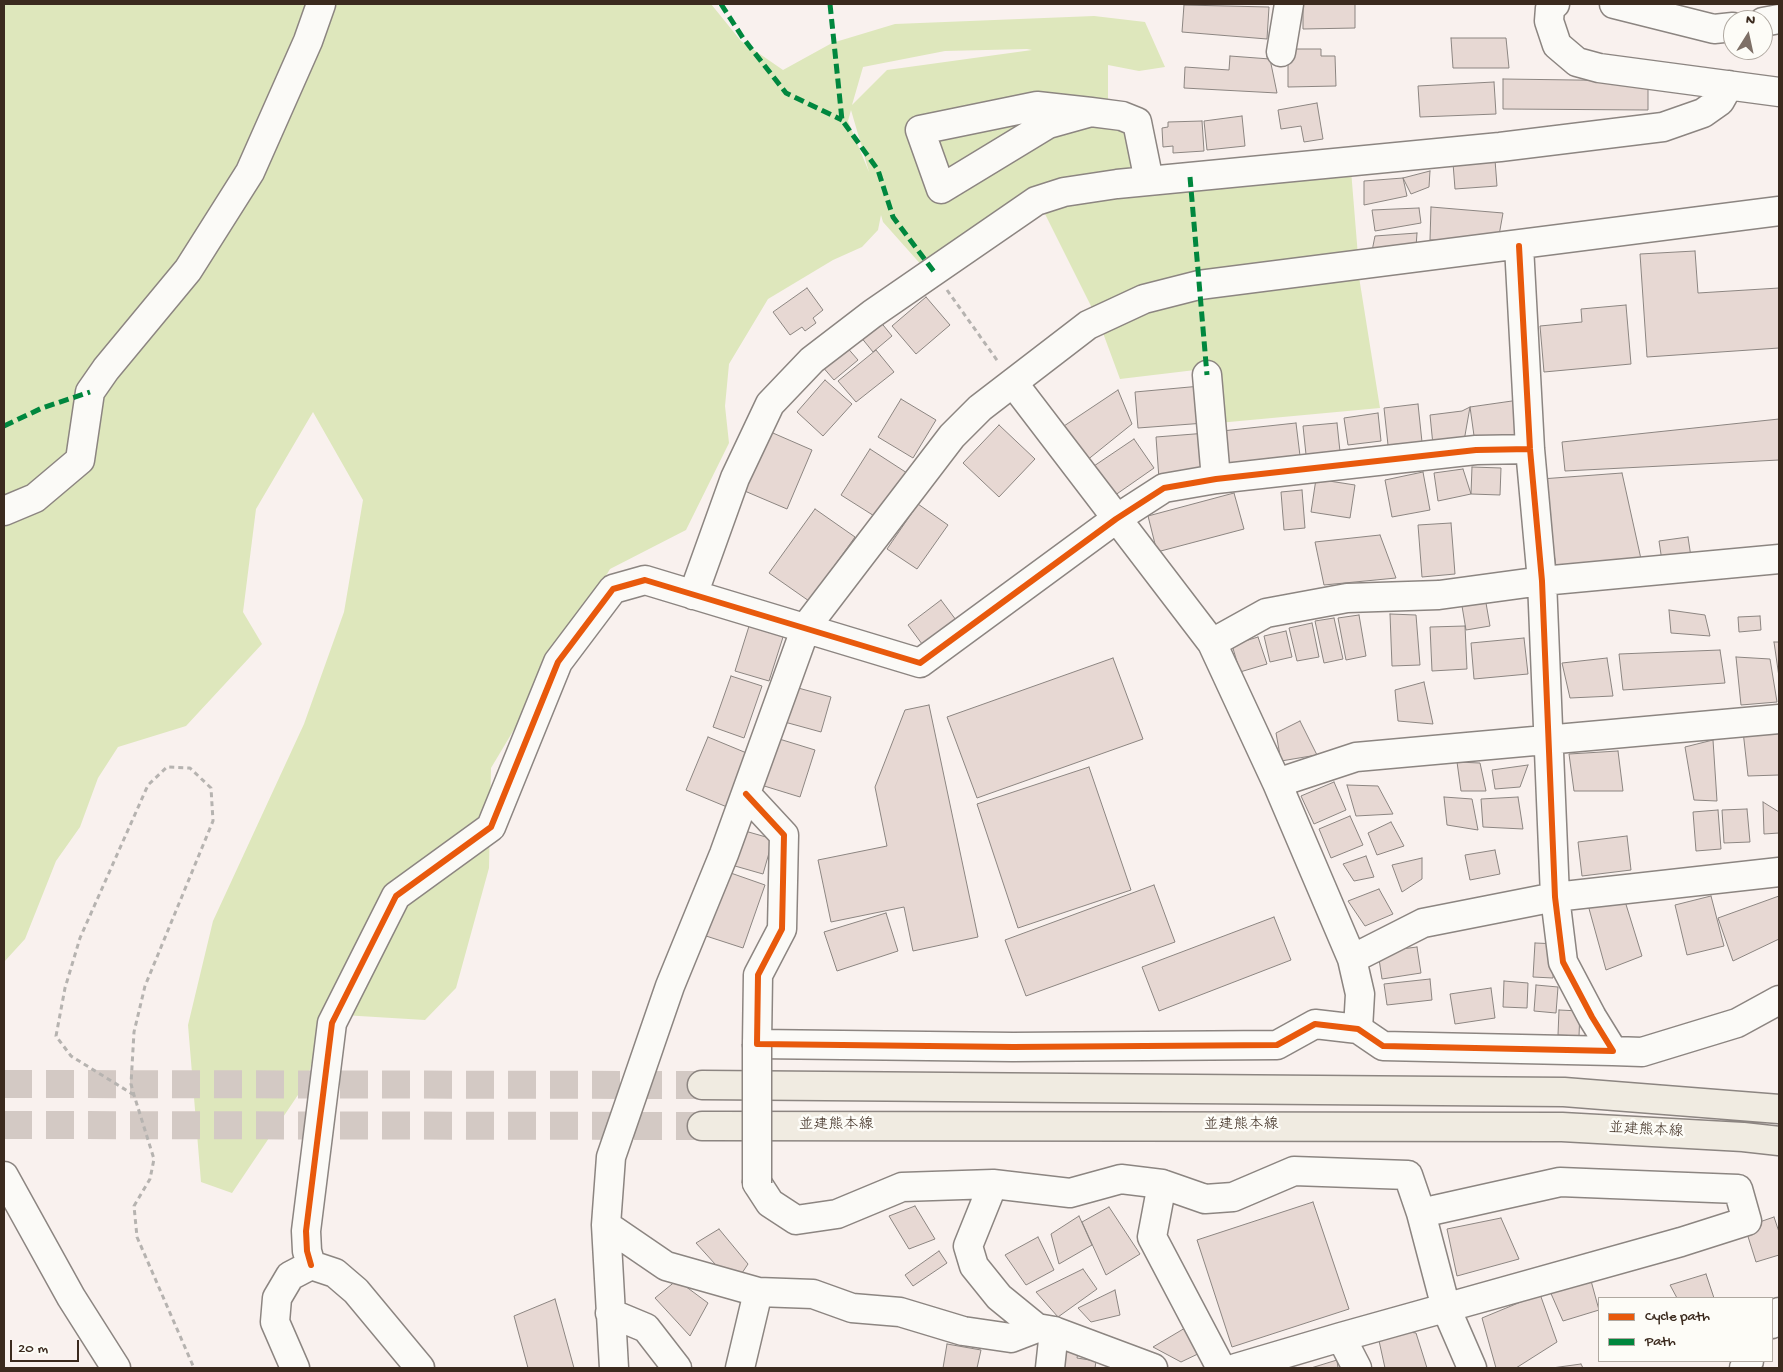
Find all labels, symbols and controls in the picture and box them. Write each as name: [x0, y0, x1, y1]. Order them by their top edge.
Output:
north arrow: [1723, 10, 1773, 60]
text: N: [1745, 12, 1756, 30]
street label: 並建熊本線: [799, 1117, 873, 1135]
street label: 並建熊本線: [1204, 1117, 1278, 1135]
street label: 並建熊本線: [1608, 1120, 1684, 1142]
legend: [1598, 1297, 1773, 1362]
text: Cycle path: [1645, 1308, 1710, 1326]
scale bar: [12, 1330, 81, 1362]
text: Path: [1645, 1333, 1676, 1351]
text: 20 m: [18, 1340, 48, 1358]

